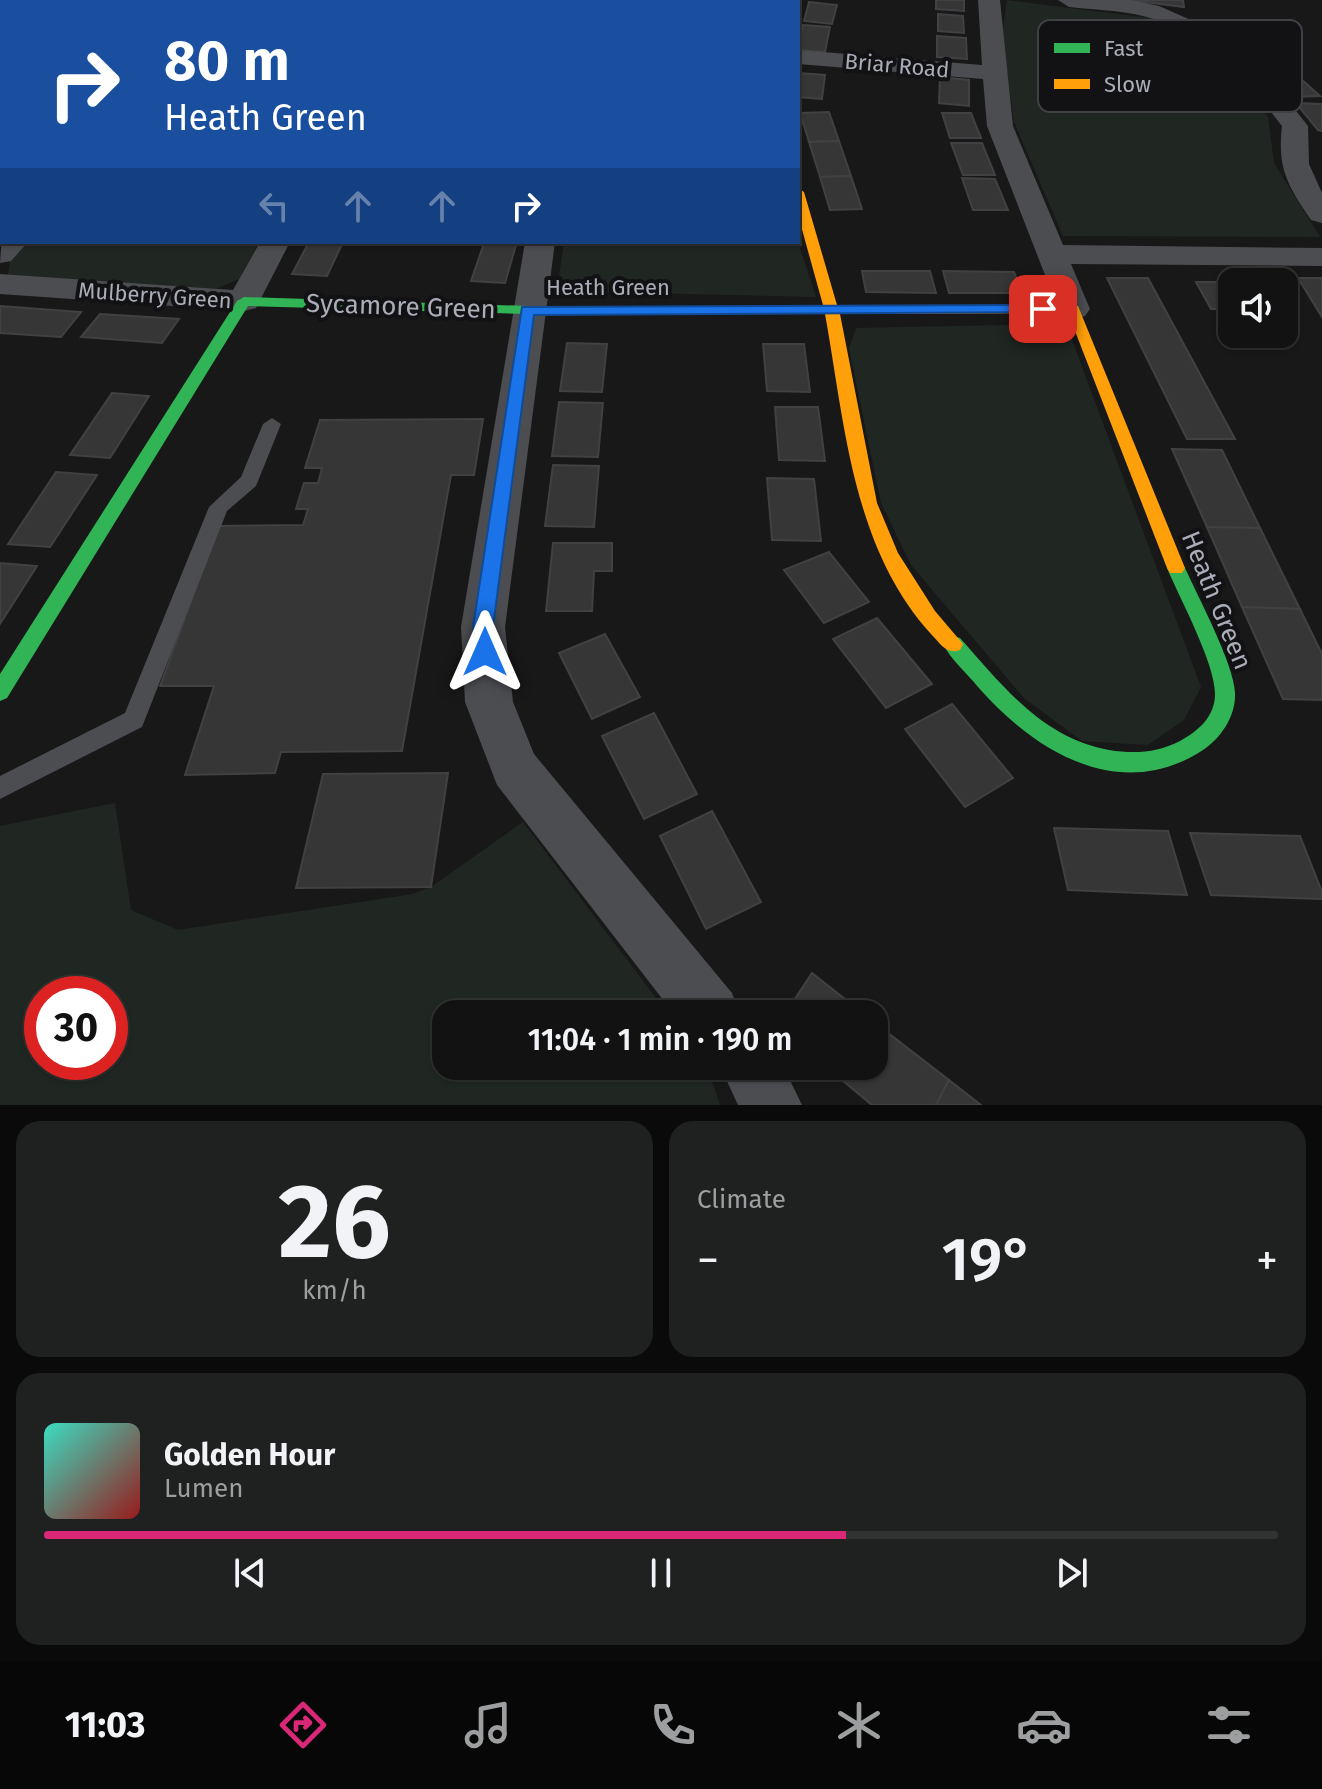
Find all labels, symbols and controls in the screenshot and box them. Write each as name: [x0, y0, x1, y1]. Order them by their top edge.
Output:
legend: [1038, 20, 1302, 112]
text: 80 m: [164, 28, 290, 95]
icon: right: [32, 32, 136, 136]
text: Fast: [1104, 35, 1144, 62]
street label: Briar Road: [843, 47, 950, 84]
text: Slow: [1104, 71, 1151, 98]
text: Heath Green: [164, 96, 367, 140]
icon: left: [252, 184, 296, 228]
icon: ahead: [336, 184, 380, 228]
icon: ahead: [420, 184, 464, 228]
icon: right: [504, 184, 548, 228]
map controls: [1218, 268, 1298, 348]
button: sound: [1218, 268, 1298, 348]
street label: Heath Green: [546, 274, 670, 301]
pin: [1009, 275, 1077, 343]
street label: Mulberry Green: [77, 277, 233, 314]
icon: arrive: [1021, 287, 1065, 331]
street label: Sycamore Green: [306, 288, 496, 325]
street label: Heath Green: [1175, 526, 1258, 674]
position arrow: [443, 610, 527, 694]
speed limit sign: 30: [24, 976, 128, 1080]
text: 11:04 · 1 min · 190 m: [528, 1022, 792, 1058]
text: 26: [278, 1160, 391, 1285]
text: Climate: [697, 1184, 786, 1215]
text: 19°: [942, 1224, 1033, 1296]
text: −: [697, 1234, 719, 1287]
text: +: [1256, 1234, 1278, 1287]
text: km/h: [302, 1275, 367, 1306]
text: Golden Hour: [164, 1437, 335, 1473]
text: Lumen: [164, 1473, 243, 1504]
icon: previous: [228, 1551, 272, 1595]
icon: pause: [639, 1551, 683, 1595]
icon: next: [1050, 1551, 1094, 1595]
icon: directions: [275, 1697, 331, 1753]
icon: music: [460, 1697, 516, 1753]
icon: phone: [645, 1697, 701, 1753]
icon: climate: [831, 1697, 887, 1753]
icon: car: [1016, 1697, 1072, 1753]
icon: filters: [1201, 1697, 1257, 1753]
text: 11:03: [65, 1703, 145, 1747]

